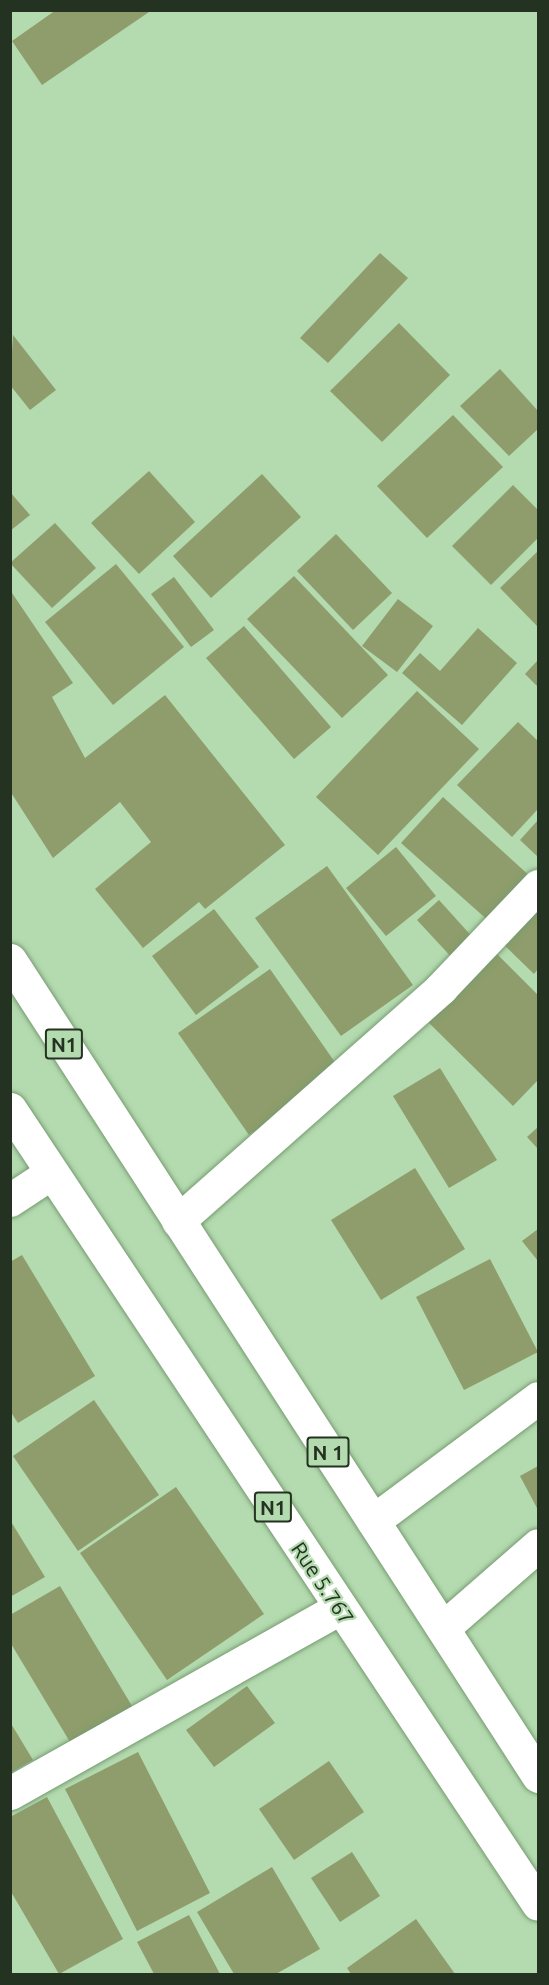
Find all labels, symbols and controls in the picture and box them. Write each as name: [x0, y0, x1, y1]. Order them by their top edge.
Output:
road number: N1: [44, 1027, 84, 1061]
road number: N 1: [306, 1435, 350, 1469]
road number: N1: [254, 1490, 292, 1524]
street label: Rue 5.767: [286, 1537, 360, 1629]

